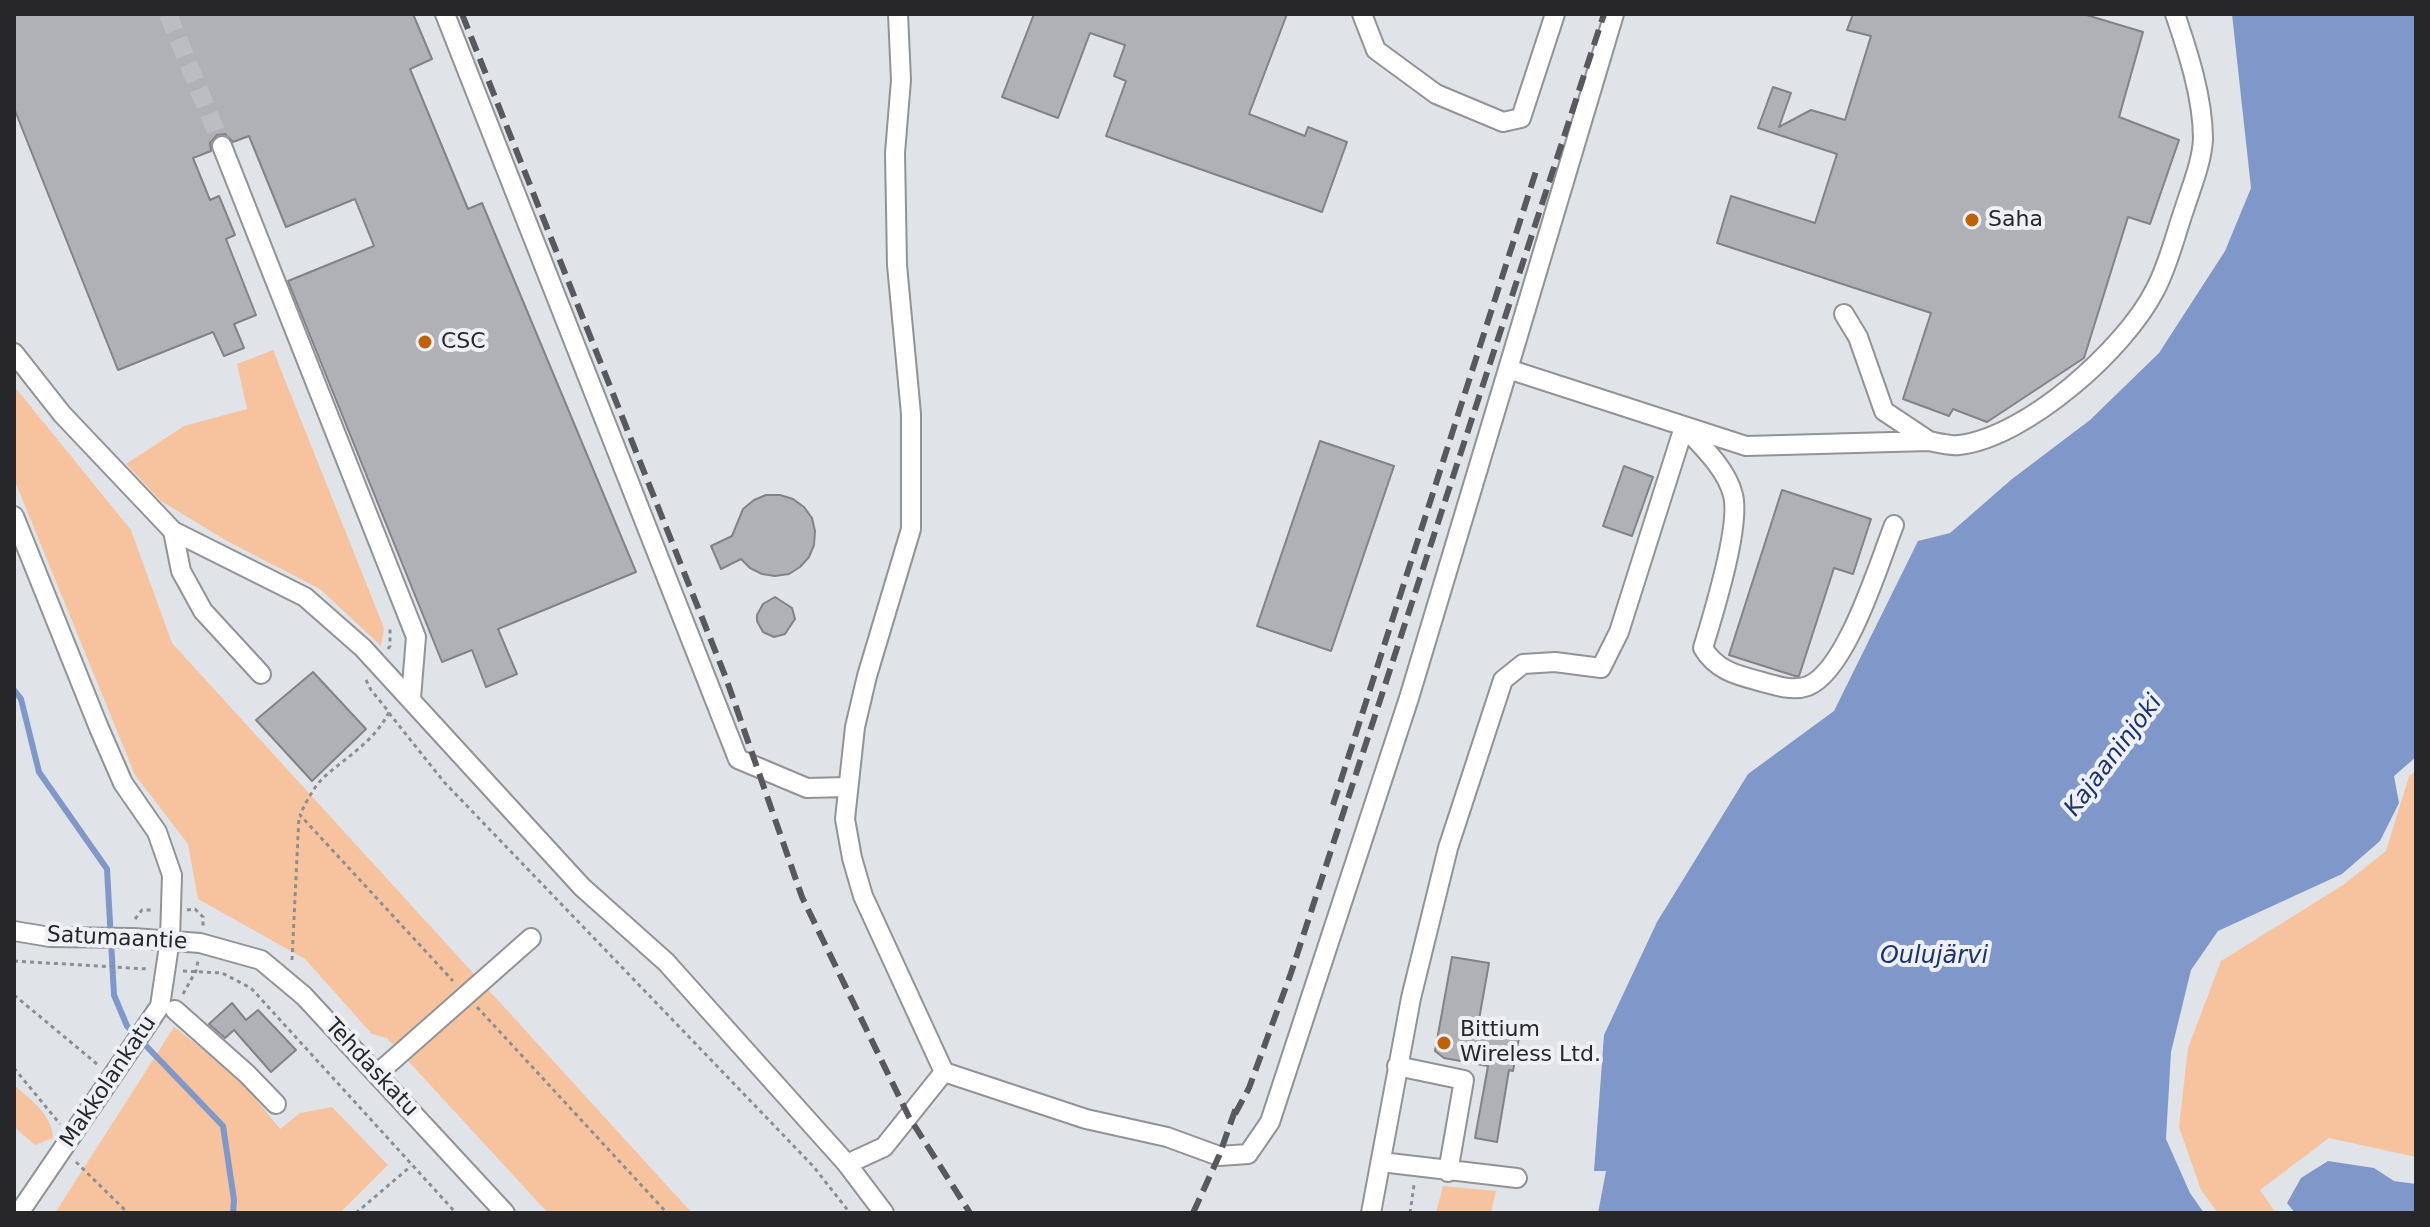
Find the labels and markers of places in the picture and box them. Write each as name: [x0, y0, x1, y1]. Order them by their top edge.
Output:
place label: Saha: [1988, 207, 2043, 233]
marker: Saha: [1963, 211, 1981, 229]
place label: CSC: [441, 329, 486, 355]
marker: CSC: [416, 333, 434, 351]
place label: Bittium Wireless Ltd.: [1460, 1017, 1601, 1068]
marker: Bittium Wireless Ltd.: [1435, 1034, 1453, 1052]

